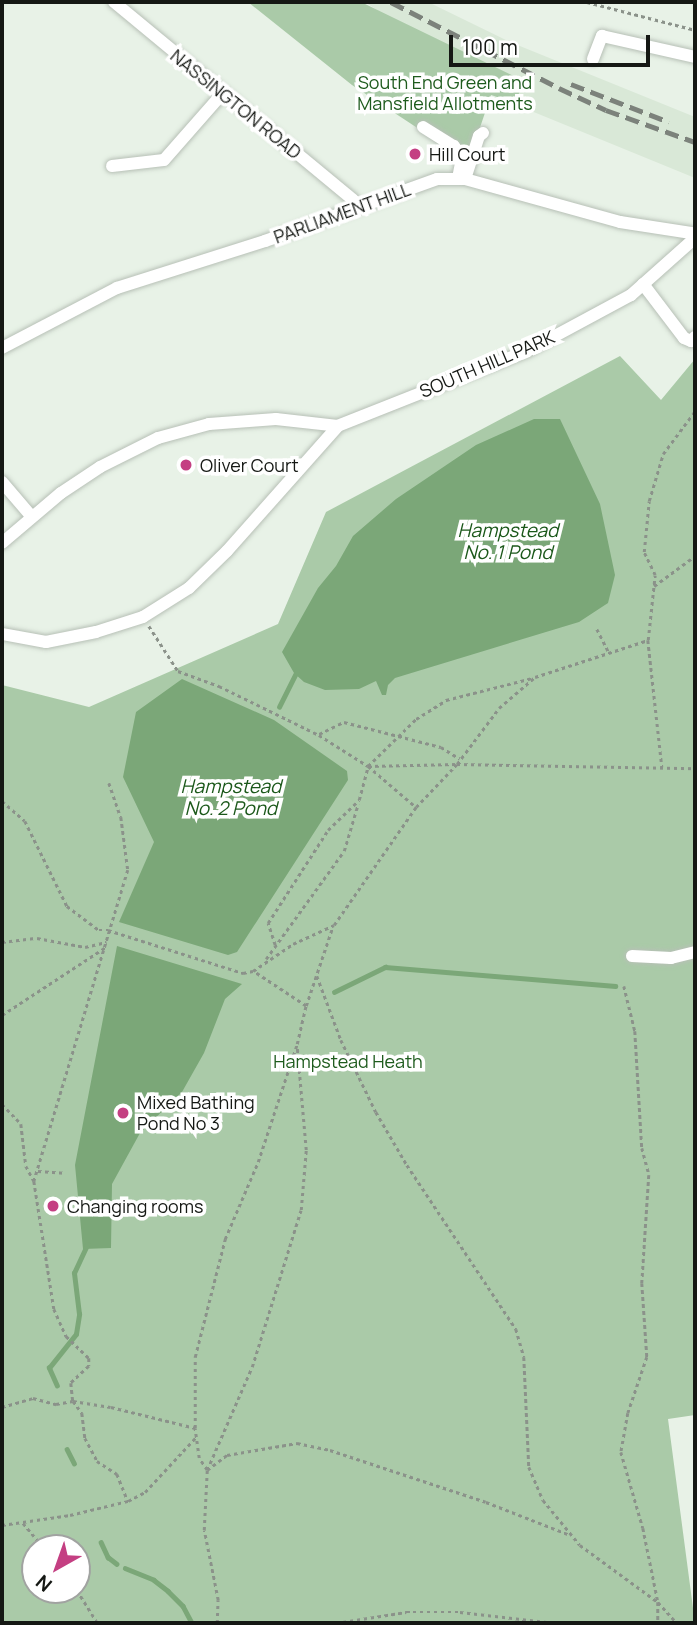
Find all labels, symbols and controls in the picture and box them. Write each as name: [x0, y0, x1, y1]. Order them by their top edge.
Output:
scale bar: [452, 21, 653, 65]
text: 100 m: [462, 33, 518, 61]
street label: NASSINGTON ROAD: [166, 45, 306, 163]
park label: South End Green and Mansfield Allotments: [357, 72, 533, 114]
place label: Hill Court: [429, 143, 505, 165]
marker: Hill Court: [407, 146, 423, 162]
street label: PARLIAMENT HILL: [270, 178, 414, 248]
street label: SOUTH HILL PARK: [416, 326, 558, 402]
place label: Oliver Court: [200, 454, 299, 476]
marker: Oliver Court: [178, 457, 194, 473]
water label: Hampstead No. 1 Pond: [458, 520, 558, 564]
water label: Hampstead No. 2 Pond: [181, 776, 281, 820]
park label: Hampstead Heath: [273, 1050, 423, 1072]
place label: Mixed Bathing Pond No 3: [137, 1092, 255, 1134]
marker: Mixed Bathing Pond No 3: [115, 1105, 131, 1121]
place label: Changing rooms: [67, 1195, 203, 1217]
marker: Changing rooms: [45, 1198, 61, 1214]
north arrow: [21, 1534, 91, 1604]
text: N: [30, 1569, 57, 1598]

